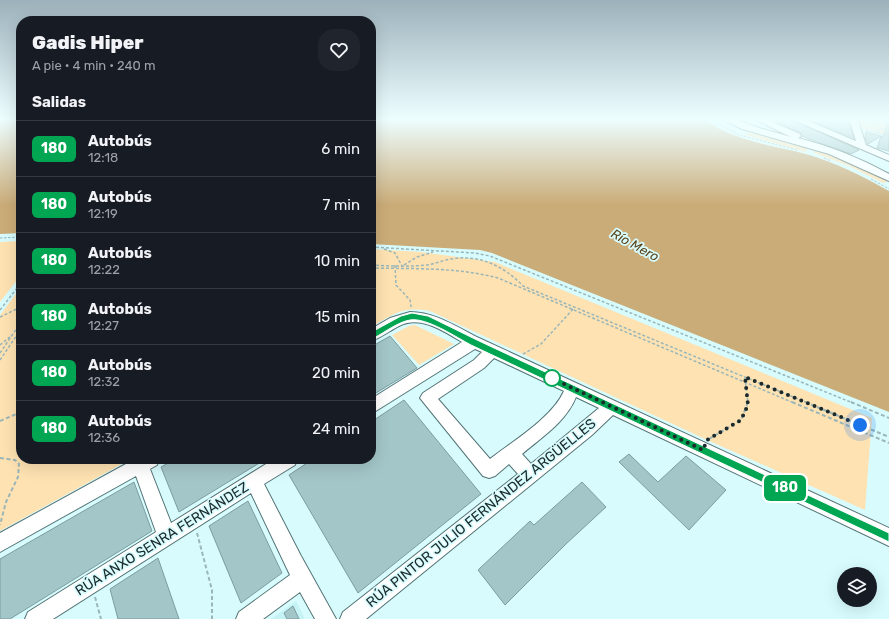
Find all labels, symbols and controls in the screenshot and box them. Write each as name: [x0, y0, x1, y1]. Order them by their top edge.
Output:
button: heart: [318, 29, 360, 71]
text: Gadis Hiper: [32, 31, 144, 54]
text: A pie · 4 min · 240 m: [32, 58, 155, 73]
text: Salidas: [32, 93, 86, 111]
text: Autobús: [88, 132, 152, 150]
text: 180: [41, 140, 67, 157]
text: 6 min: [321, 140, 360, 158]
text: 12:18: [88, 150, 118, 165]
text: Autobús: [88, 188, 152, 206]
text: 180: [41, 196, 67, 213]
text: 7 min: [323, 196, 360, 214]
text: 12:19: [88, 206, 118, 221]
water label: Río Mero: [608, 226, 662, 264]
text: Autobús: [88, 244, 152, 262]
text: 180: [41, 252, 67, 269]
text: 10 min: [314, 252, 360, 270]
text: 12:22: [88, 262, 120, 277]
text: Autobús: [88, 300, 152, 318]
text: 180: [41, 308, 67, 325]
text: 15 min: [315, 308, 360, 326]
text: 12:27: [88, 318, 119, 333]
text: Autobús: [88, 356, 152, 374]
text: 180: [41, 364, 67, 381]
text: 20 min: [312, 364, 360, 382]
unlabelled marker: [543, 369, 561, 387]
text: 12:32: [88, 374, 120, 389]
text: Autobús: [88, 412, 152, 430]
street label: RÚA PINTOR JULIO FERNÁNDEZ ARGÜELLES: [362, 414, 600, 611]
your location: [850, 415, 870, 435]
text: 180: [41, 420, 67, 437]
text: 24 min: [312, 420, 360, 438]
text: 12:36: [88, 430, 120, 445]
line badge: 180: [762, 475, 808, 501]
street label: RÚA ANXO SENRA FERNÁNDEZ: [72, 478, 252, 600]
text: 180: [772, 479, 798, 496]
map controls: [837, 567, 877, 607]
button: layers: [837, 567, 877, 607]

